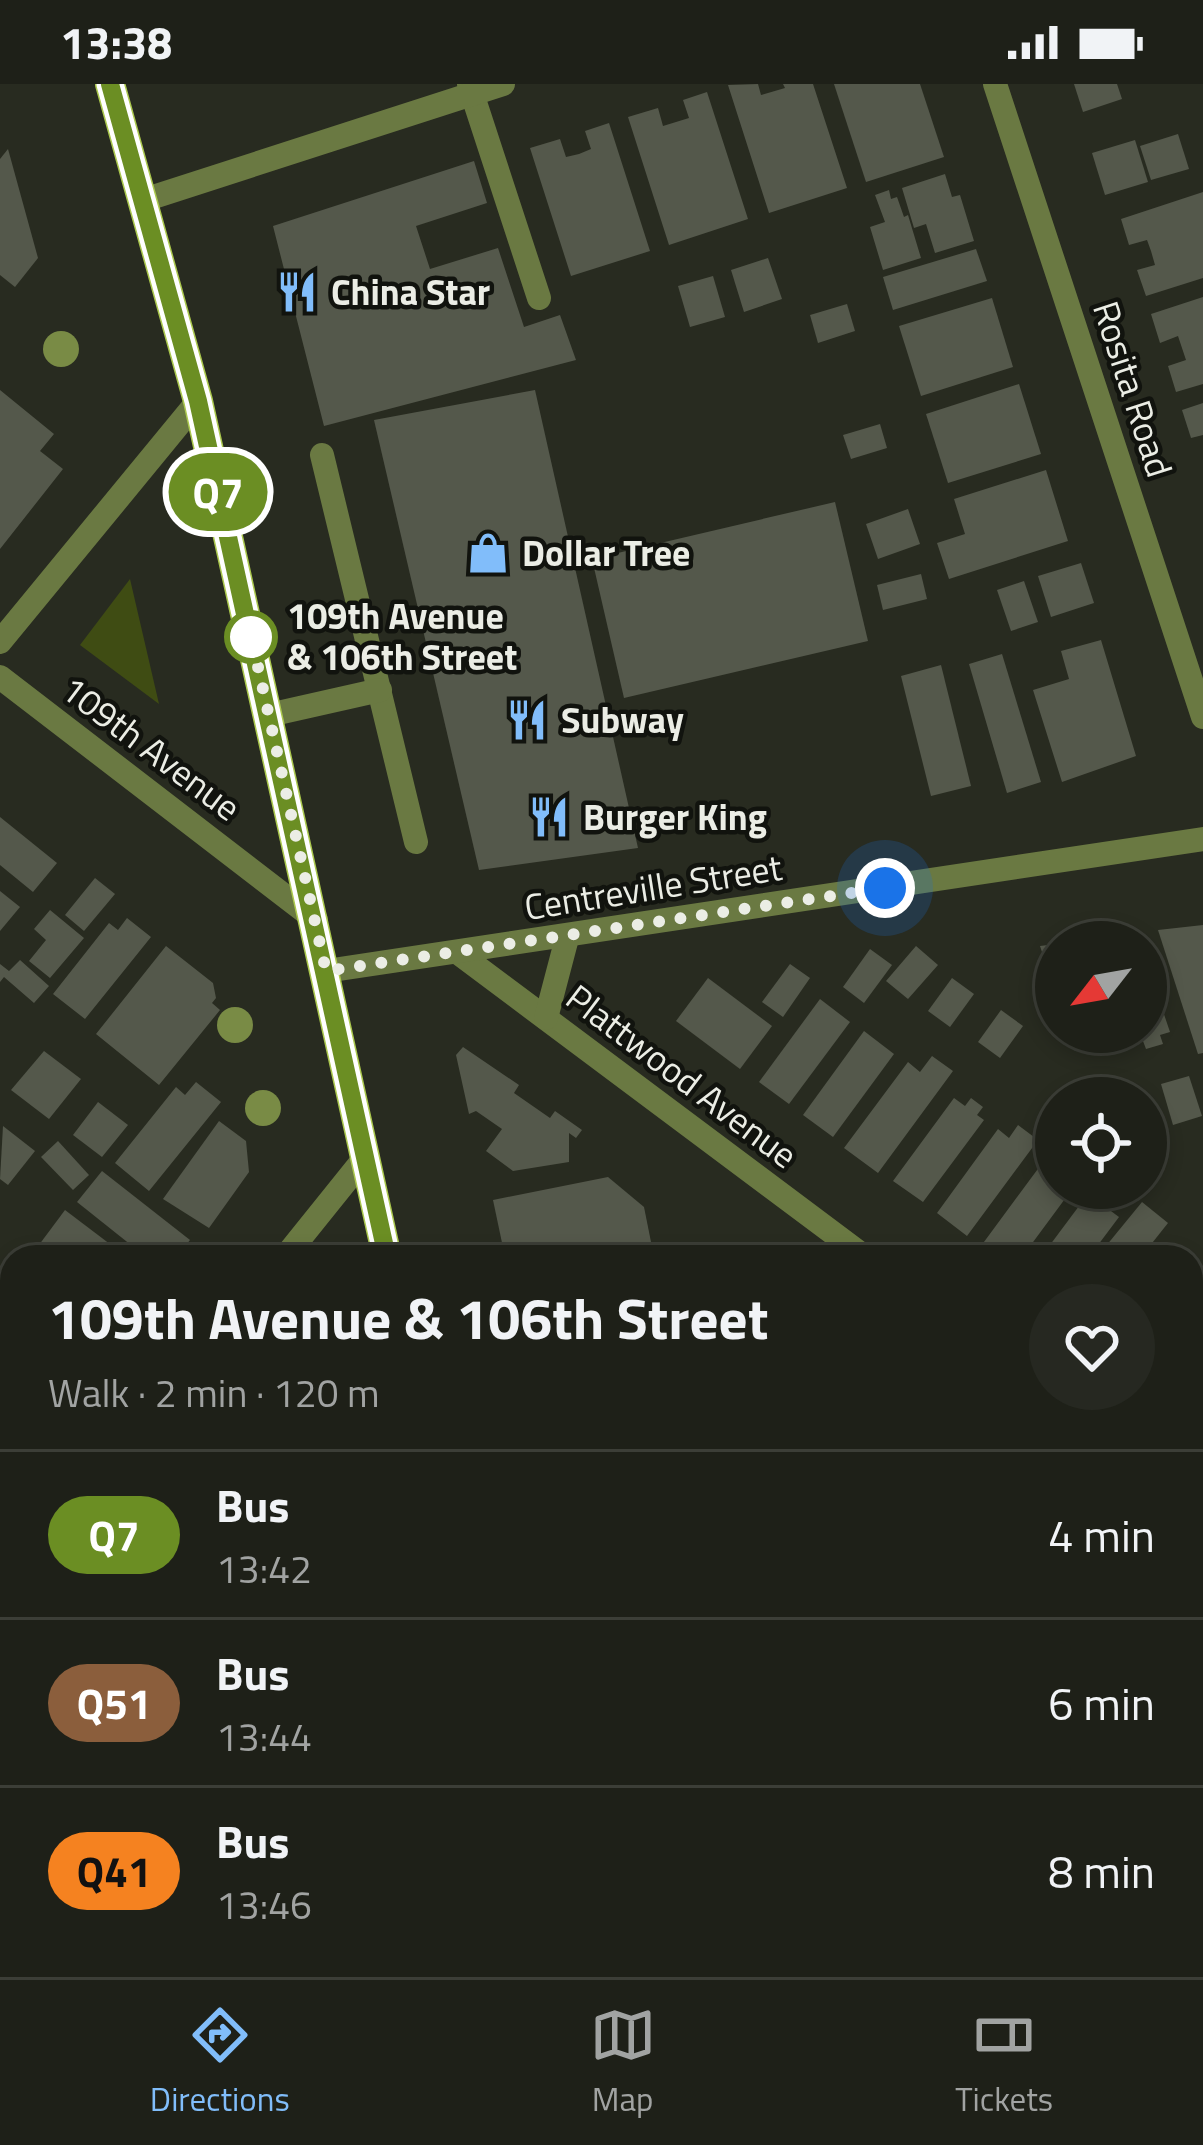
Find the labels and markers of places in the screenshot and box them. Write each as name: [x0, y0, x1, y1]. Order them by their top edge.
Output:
place label: China Star: [331, 264, 490, 319]
restaurant icon: China Star: [274, 269, 320, 315]
place label: Dollar Tree: [522, 525, 690, 580]
shop icon: Dollar Tree: [465, 530, 511, 576]
place label: 109th Avenue & 106th Street: [287, 588, 517, 684]
marker: 109th Avenue & 106th Street: [226, 612, 276, 662]
place label: Subway: [561, 692, 684, 747]
restaurant icon: Subway: [504, 697, 550, 743]
place label: Burger King: [583, 789, 767, 844]
restaurant icon: Burger King: [526, 794, 572, 840]

